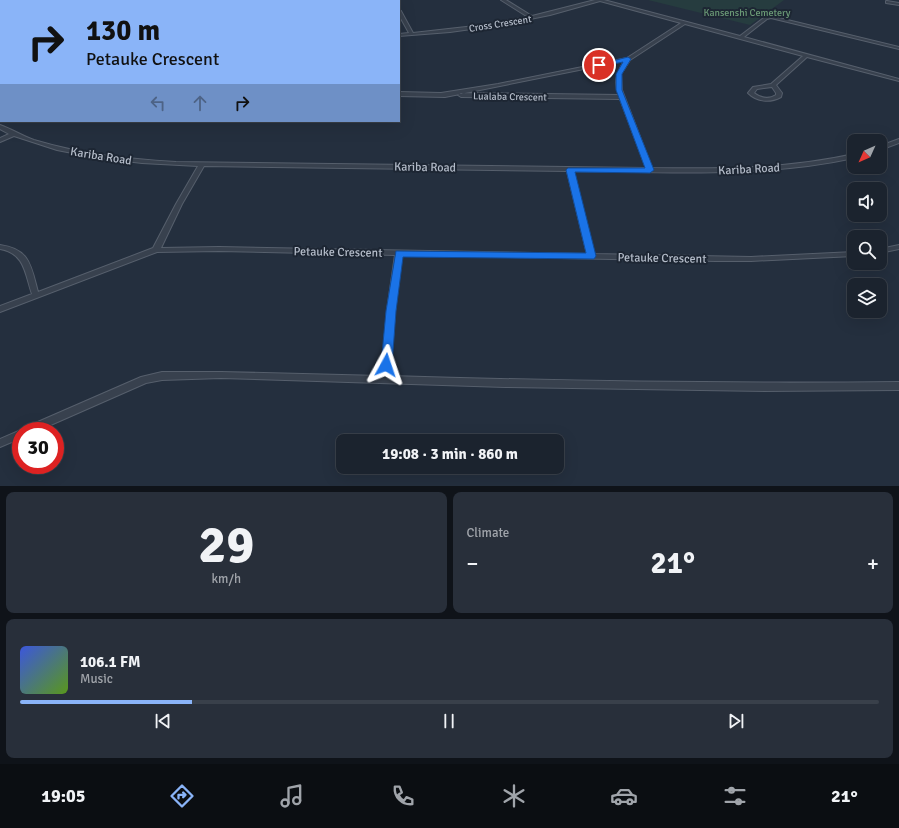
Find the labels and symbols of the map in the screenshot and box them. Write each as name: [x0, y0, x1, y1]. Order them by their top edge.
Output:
park label: Kansenshi Cemetery: [703, 7, 791, 19]
street label: Cross Crescent: [468, 13, 533, 35]
pin: [582, 48, 616, 82]
street label: Lualaba Crescent: [473, 90, 547, 104]
north arrow: [847, 134, 887, 174]
street label: Kariba Road: [69, 144, 133, 169]
street label: Kariba Road: [394, 159, 456, 176]
street label: Kariba Road: [718, 160, 780, 179]
street label: Petauke Crescent: [293, 244, 383, 261]
street label: Petauke Crescent: [617, 250, 707, 267]
position arrow: [365, 344, 407, 386]
speed limit sign: 30: [12, 422, 64, 474]

